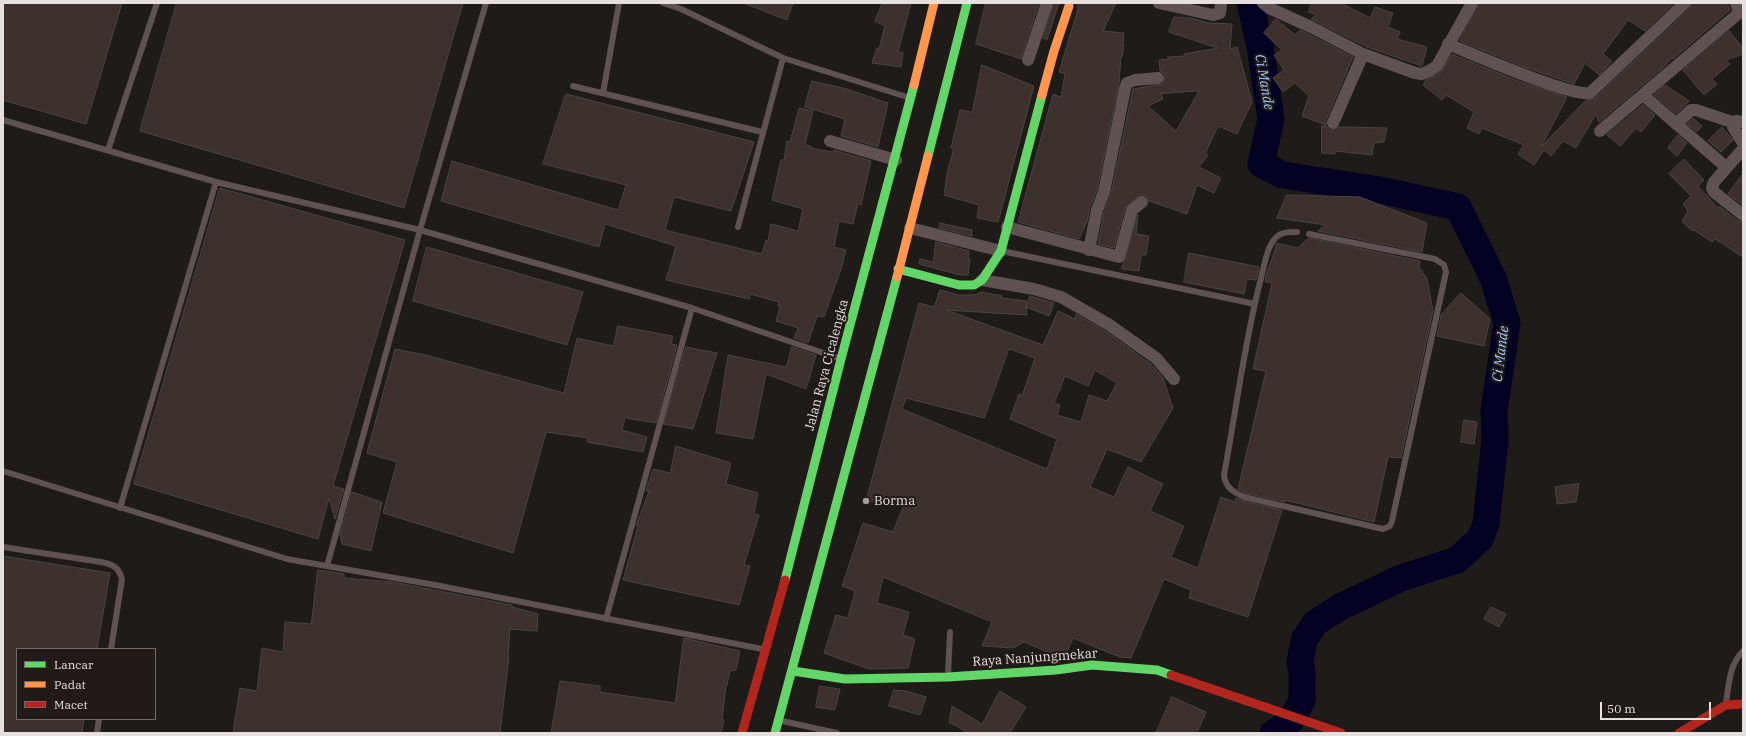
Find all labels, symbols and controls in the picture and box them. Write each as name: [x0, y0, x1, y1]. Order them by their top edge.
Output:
water label: Ci Mande: [1251, 53, 1277, 111]
street label: Jalan Raya Cicalengka: [802, 298, 852, 432]
water label: Ci Mande: [1489, 325, 1513, 383]
place label: Borma: [874, 493, 915, 509]
marker: Borma: [861, 496, 871, 506]
street label: Raya Nanjungmekar: [972, 646, 1098, 670]
legend: [16, 648, 156, 720]
text: Lancar: [54, 657, 93, 672]
text: Padat: [54, 677, 86, 692]
scale bar: [1602, 694, 1713, 720]
text: Macet: [54, 697, 88, 712]
text: 50 m: [1607, 701, 1636, 716]

